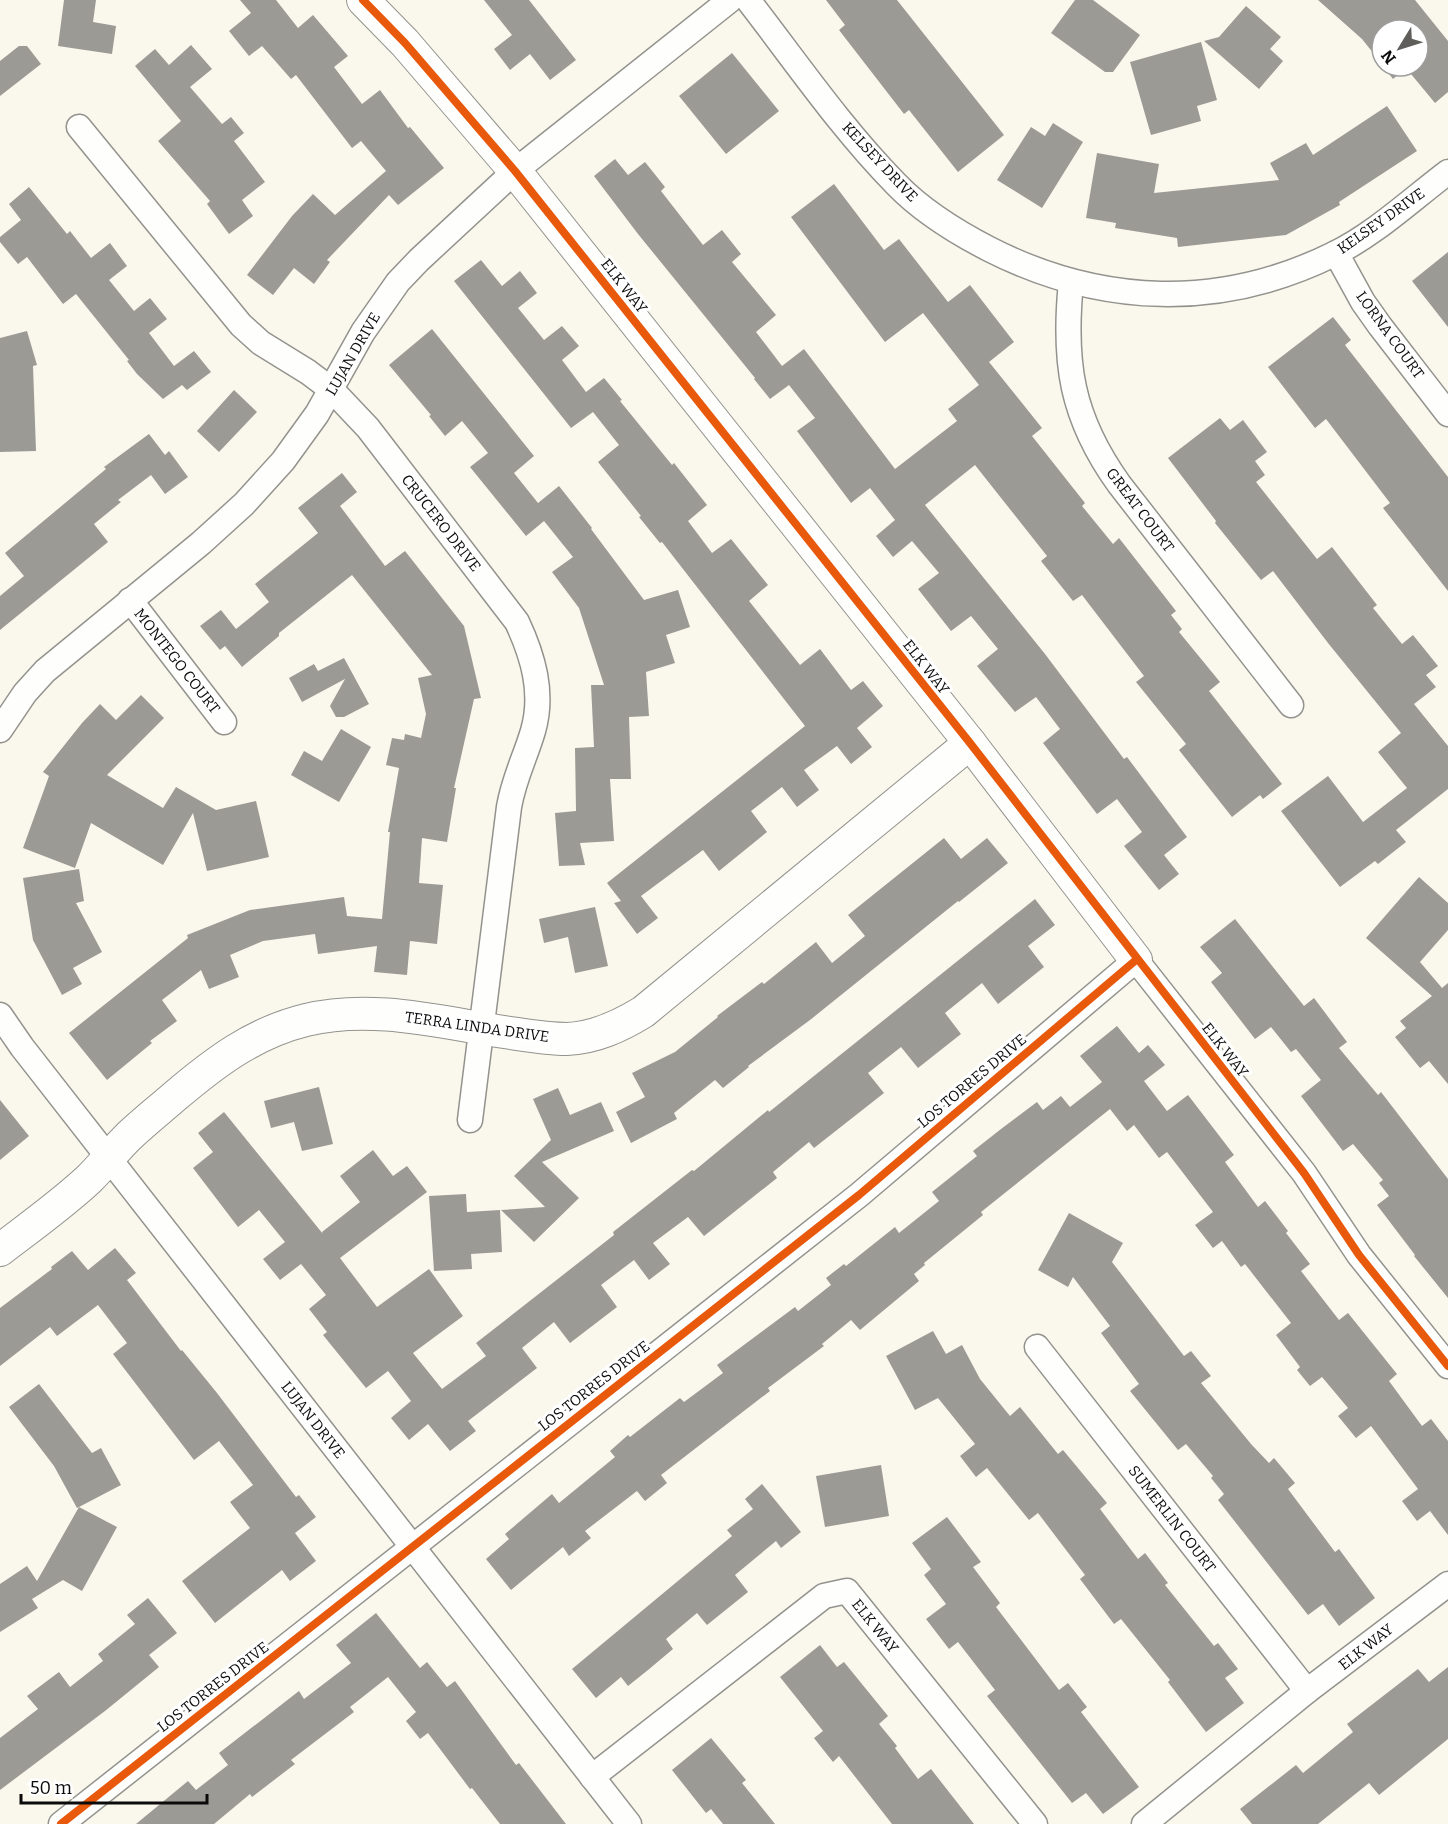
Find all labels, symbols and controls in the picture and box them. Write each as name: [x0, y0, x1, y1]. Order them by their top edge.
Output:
north arrow: [1370, 18, 1430, 78]
text: N: [1377, 46, 1400, 68]
street label: KELSEY DRIVE: [838, 118, 922, 206]
street label: KELSEY DRIVE: [1334, 184, 1428, 258]
street label: ELK WAY: [597, 255, 651, 317]
street label: LORNA COURT: [1352, 288, 1428, 382]
street label: LUJAN DRIVE: [322, 309, 384, 399]
street label: GREAT COURT: [1102, 464, 1178, 556]
street label: CRUCERO DRIVE: [398, 471, 484, 575]
street label: MONTEGO COURT: [130, 605, 224, 717]
street label: ELK WAY: [899, 636, 953, 698]
street label: TERRA LINDA DRIVE: [404, 1008, 550, 1046]
street label: ELK WAY: [1198, 1019, 1252, 1081]
street label: LOS TORRES DRIVE: [914, 1030, 1030, 1132]
street label: LOS TORRES DRIVE: [535, 1337, 653, 1435]
street label: LUJAN DRIVE: [277, 1378, 349, 1462]
street label: SUMERLIN COURT: [1125, 1462, 1220, 1576]
street label: ELK WAY: [848, 1595, 902, 1657]
street label: ELK WAY: [1335, 1620, 1397, 1674]
street label: LOS TORRES DRIVE: [154, 1638, 272, 1736]
scale bar: [21, 1767, 207, 1805]
text: 50 m: [30, 1777, 72, 1799]

